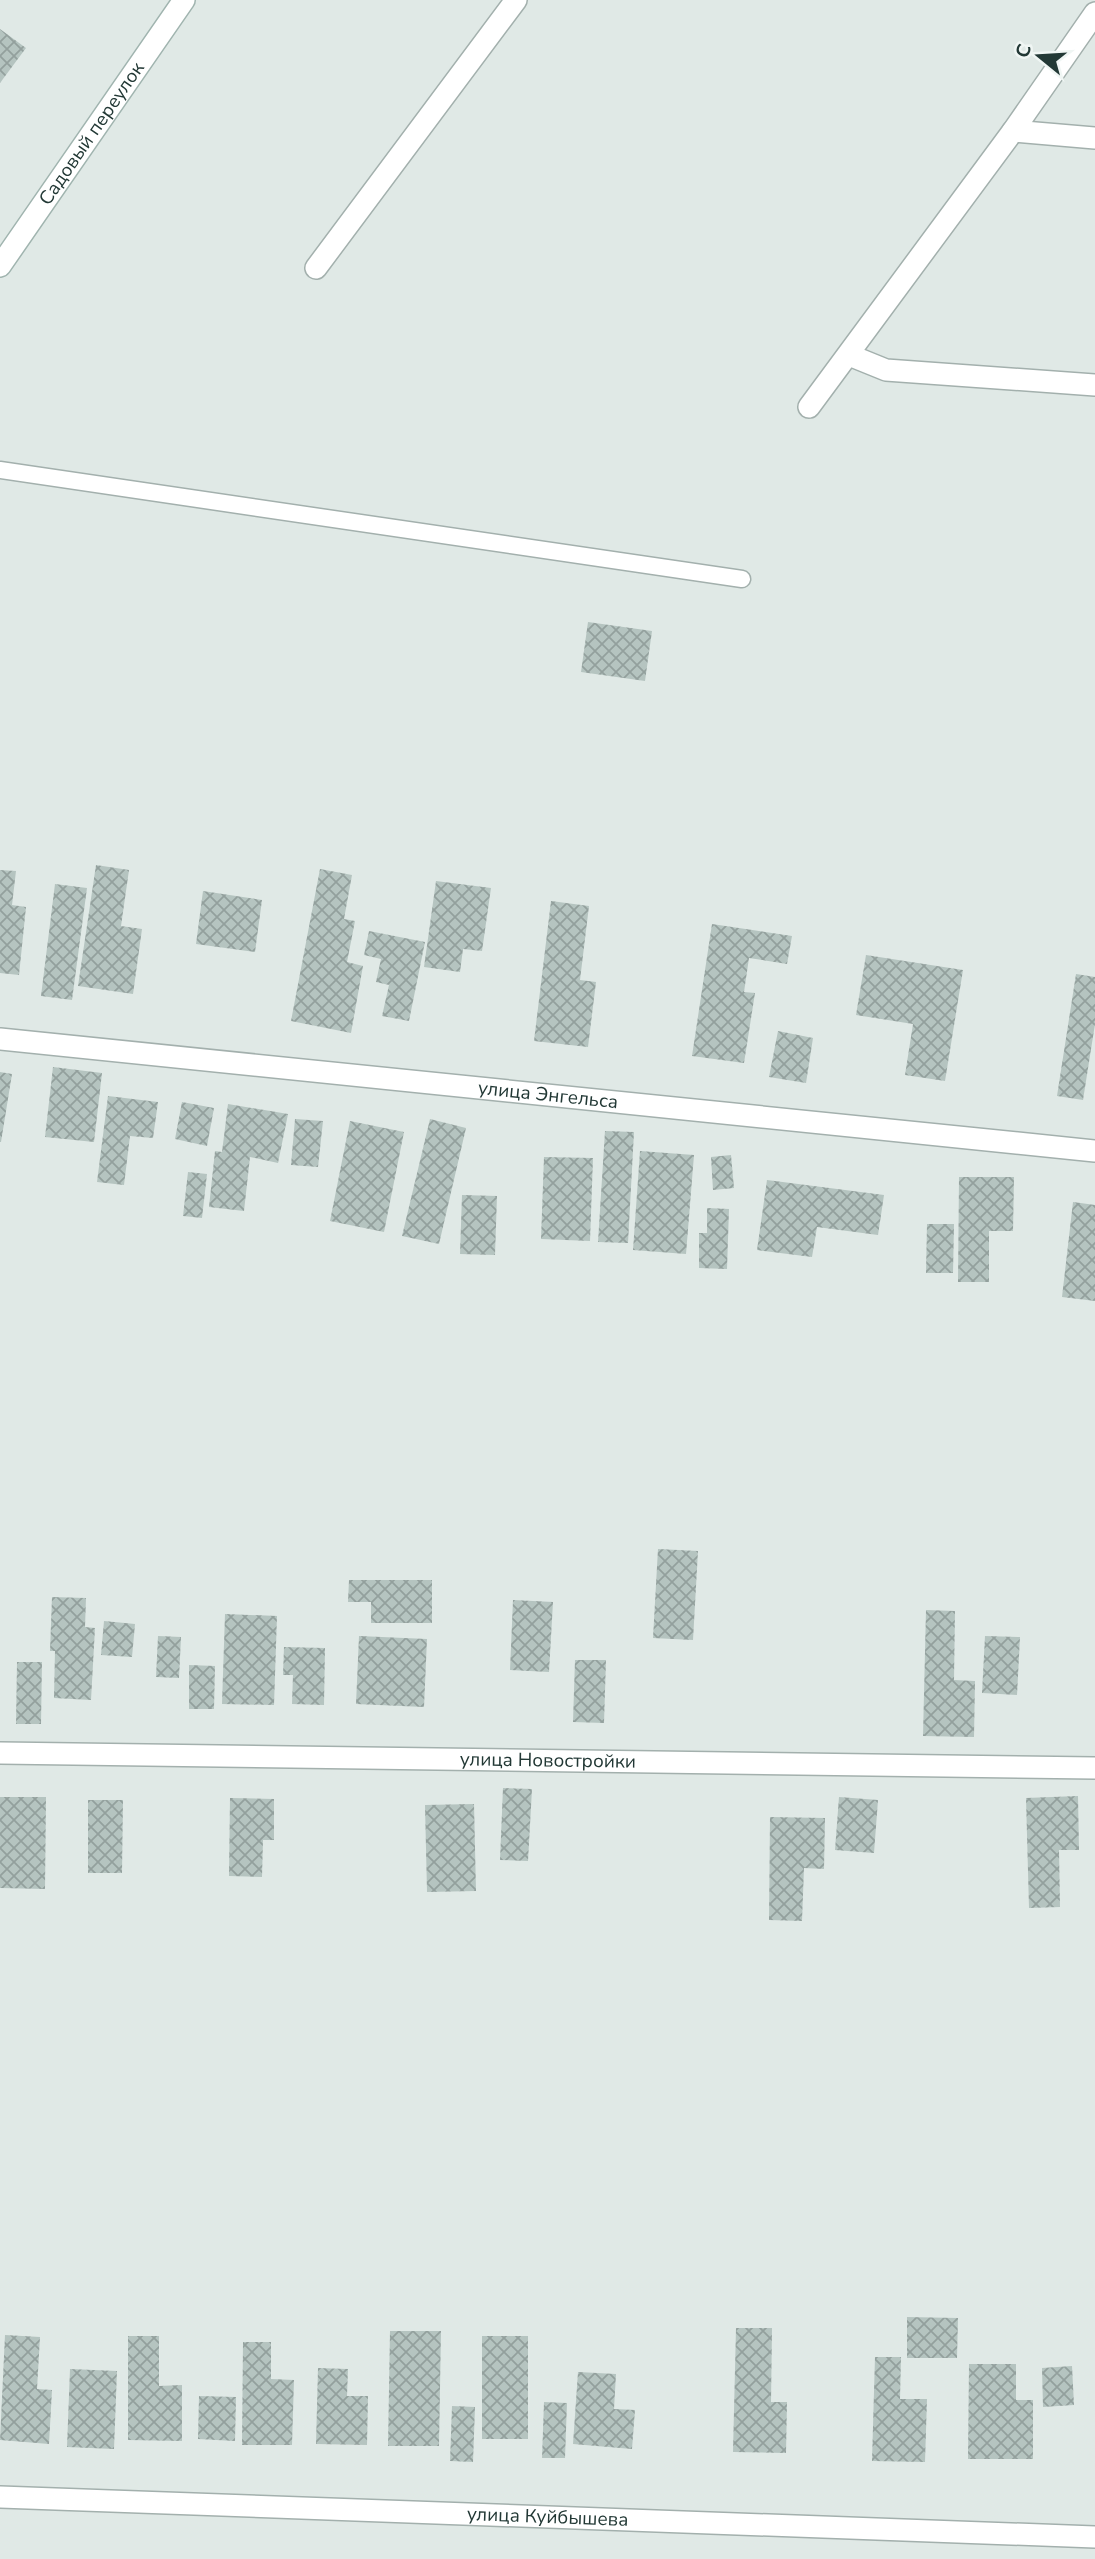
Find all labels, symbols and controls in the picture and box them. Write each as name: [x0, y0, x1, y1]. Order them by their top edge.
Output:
north arrow: [1004, 21, 1074, 91]
text: С: [1009, 41, 1038, 61]
street label: Садовый переулок: [33, 57, 150, 211]
street label: улица Энгельса: [477, 1075, 620, 1115]
street label: улица Новостройки: [460, 1746, 636, 1775]
street label: улица Куйбышева: [466, 2501, 629, 2533]

